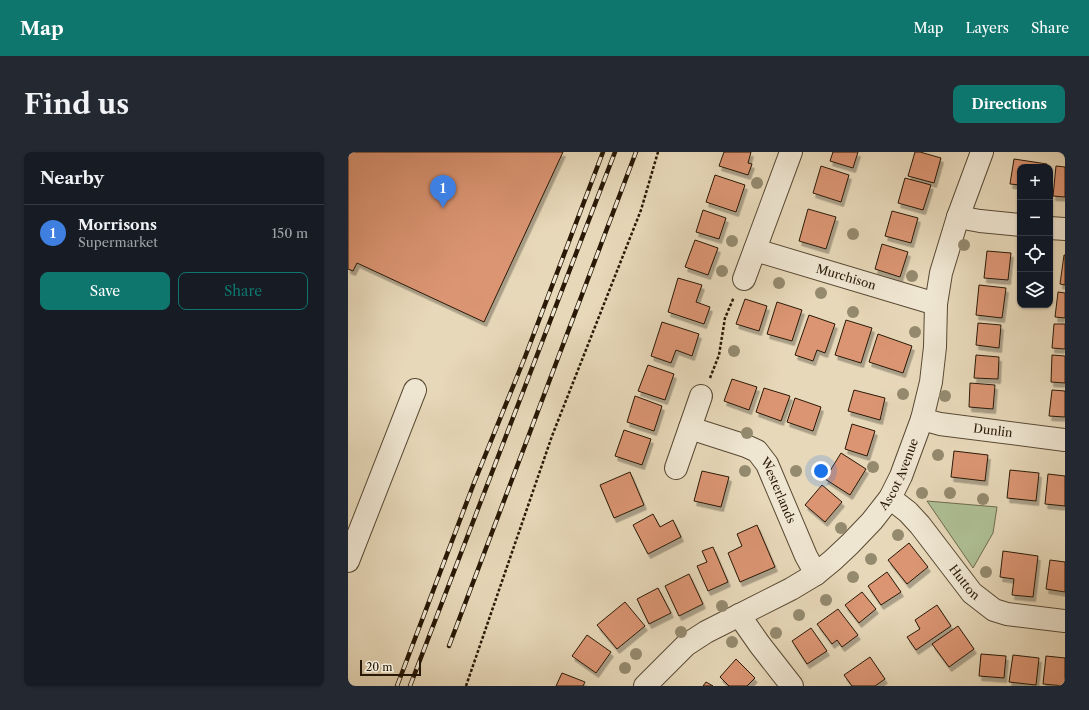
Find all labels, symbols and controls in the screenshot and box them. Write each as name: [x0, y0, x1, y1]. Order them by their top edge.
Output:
text: Map: [20, 17, 64, 40]
text: Map: [913, 19, 943, 37]
text: Layers: [965, 19, 1009, 37]
text: Share: [1031, 19, 1069, 37]
button: Directions: [953, 85, 1065, 123]
text: Find us: [24, 87, 129, 121]
map controls: [1017, 164, 1053, 308]
button: +: [1017, 164, 1053, 200]
text: Nearby: [40, 168, 104, 188]
pin: 1: [430, 175, 456, 208]
button: −: [1017, 200, 1053, 236]
text: Morrisons: [78, 215, 157, 234]
text: 1: [50, 225, 56, 241]
text: 150 m: [272, 225, 308, 241]
text: Supermarket: [78, 234, 158, 250]
button: locate: [1017, 236, 1053, 272]
street label: Murchison: [814, 261, 878, 293]
button: Save: [40, 272, 170, 310]
button: Share: [178, 272, 308, 310]
button: layers: [1017, 272, 1053, 308]
street label: Dunlin: [972, 420, 1014, 440]
street label: Ascot Avenue: [875, 436, 921, 514]
street label: Westerlands: [757, 453, 799, 525]
your location: [811, 461, 831, 481]
street label: Hutton: [946, 562, 983, 603]
scale bar: [360, 658, 421, 677]
text: 20 m: [366, 660, 392, 674]

